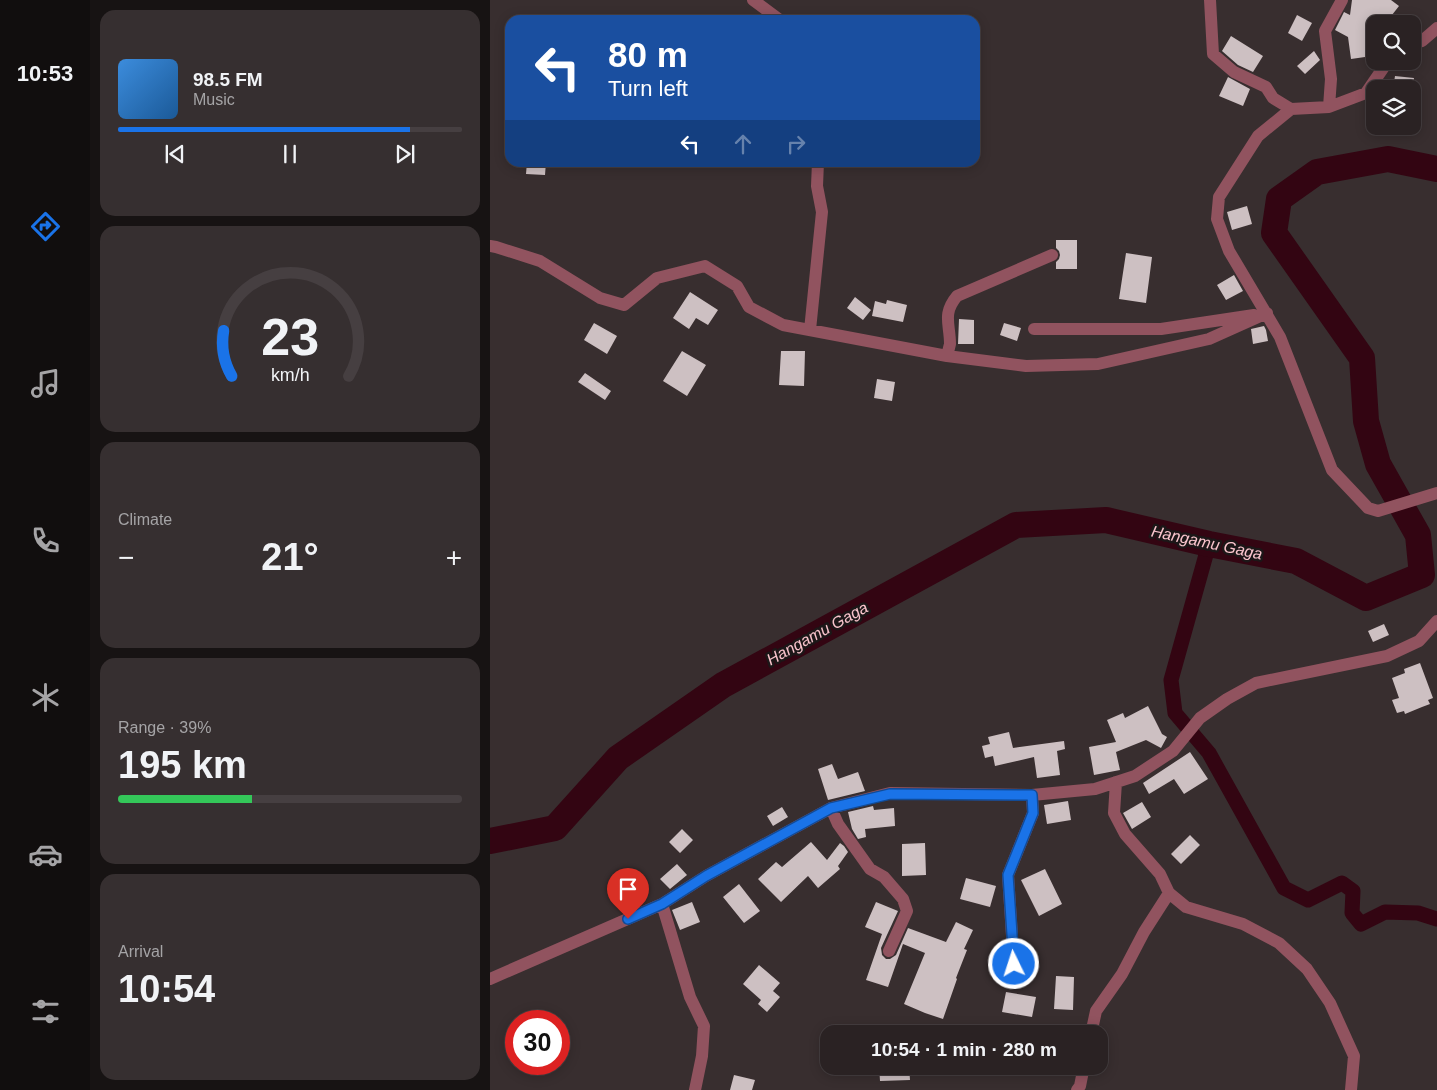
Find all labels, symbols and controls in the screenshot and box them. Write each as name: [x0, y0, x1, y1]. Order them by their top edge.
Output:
map controls: [1366, 15, 1421, 135]
button: search: [1366, 15, 1421, 70]
icon: left: [525, 35, 590, 100]
text: 80 m: [608, 35, 688, 74]
text: 10:53: [17, 61, 73, 86]
text: 98.5 FM: [193, 69, 263, 90]
text: Turn left: [608, 76, 688, 101]
button: layers: [1366, 80, 1421, 135]
text: Music: [193, 91, 235, 108]
icon: left: [676, 130, 704, 158]
icon: ahead: [729, 130, 757, 158]
icon: right: [782, 130, 810, 158]
icon: previous: [161, 140, 189, 168]
icon: pause: [276, 140, 304, 168]
icon: next: [391, 140, 419, 168]
icon: directions: [28, 209, 63, 244]
text: 23: [261, 308, 319, 366]
text: km/h: [271, 365, 309, 385]
icon: music: [28, 366, 63, 401]
text: Climate: [118, 511, 172, 528]
water label: Hangamu Gaga: [1150, 522, 1264, 563]
icon: phone: [28, 523, 63, 558]
text: 21°: [261, 536, 319, 578]
text: −: [118, 542, 134, 573]
text: +: [446, 542, 462, 573]
water label: Hangamu Gaga: [764, 599, 871, 668]
icon: climate: [28, 680, 63, 715]
text: Range · 39%: [118, 719, 211, 736]
text: 195 km: [118, 744, 247, 786]
icon: car: [28, 837, 63, 872]
pin: [607, 868, 649, 919]
icon: arrive: [614, 875, 642, 903]
position arrow: [987, 937, 1039, 989]
text: Arrival: [118, 943, 163, 960]
text: 10:54: [118, 968, 215, 1010]
icon: filters: [28, 994, 63, 1029]
speed limit sign: 30: [505, 1010, 570, 1075]
text: 10:54 · 1 min · 280 m: [871, 1039, 1057, 1060]

